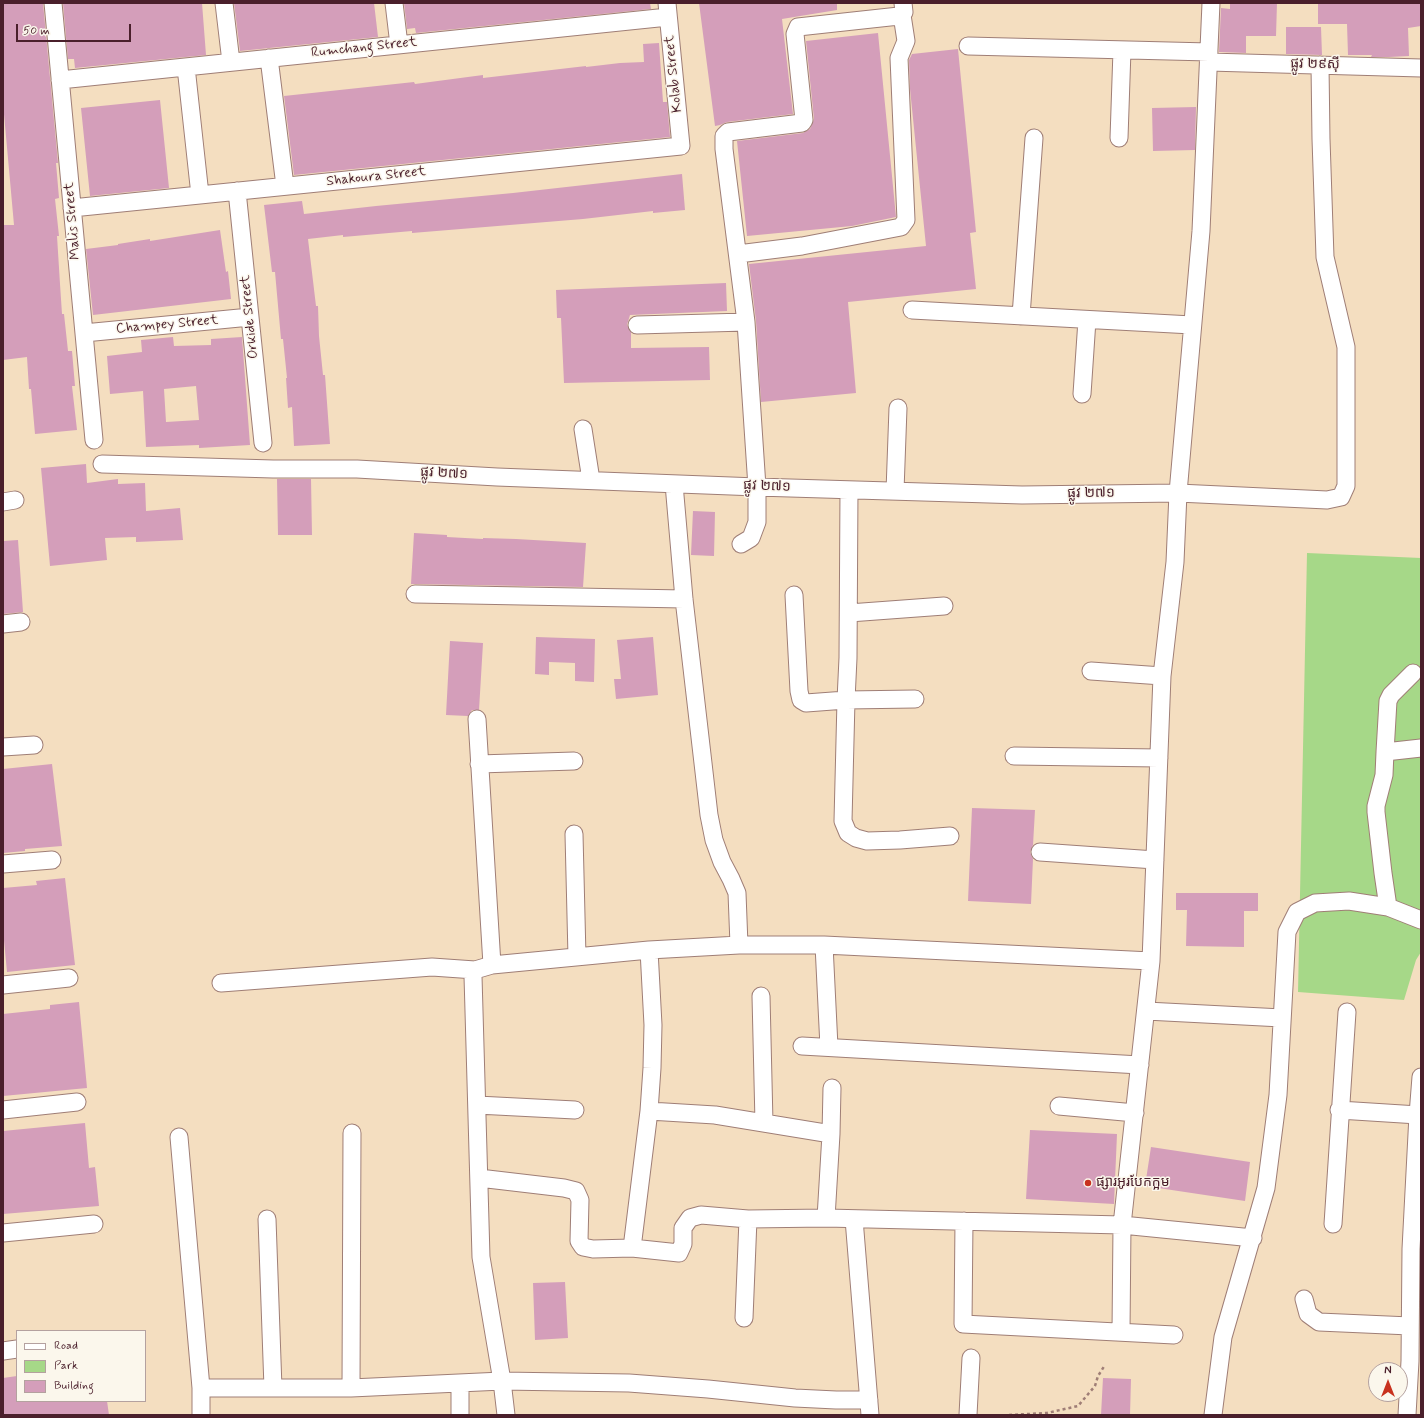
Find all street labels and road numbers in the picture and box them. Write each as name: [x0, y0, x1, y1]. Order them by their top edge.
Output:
street label: Rumchang Street: [310, 34, 418, 62]
street label: Kolab Street: [662, 35, 686, 113]
street label: ផ្លូវ ២៩ស៊ី: [1290, 56, 1340, 74]
street label: Shakoura Street: [326, 163, 426, 191]
street label: Malis Street: [61, 182, 85, 260]
street label: Orkide Street: [237, 274, 263, 360]
street label: Champey Street: [115, 312, 219, 338]
street label: ផ្លូវ ២៧១: [420, 464, 468, 484]
street label: ផ្លូវ ២៧១: [743, 478, 791, 496]
street label: ផ្លូវ ២៧១: [1067, 485, 1115, 503]

